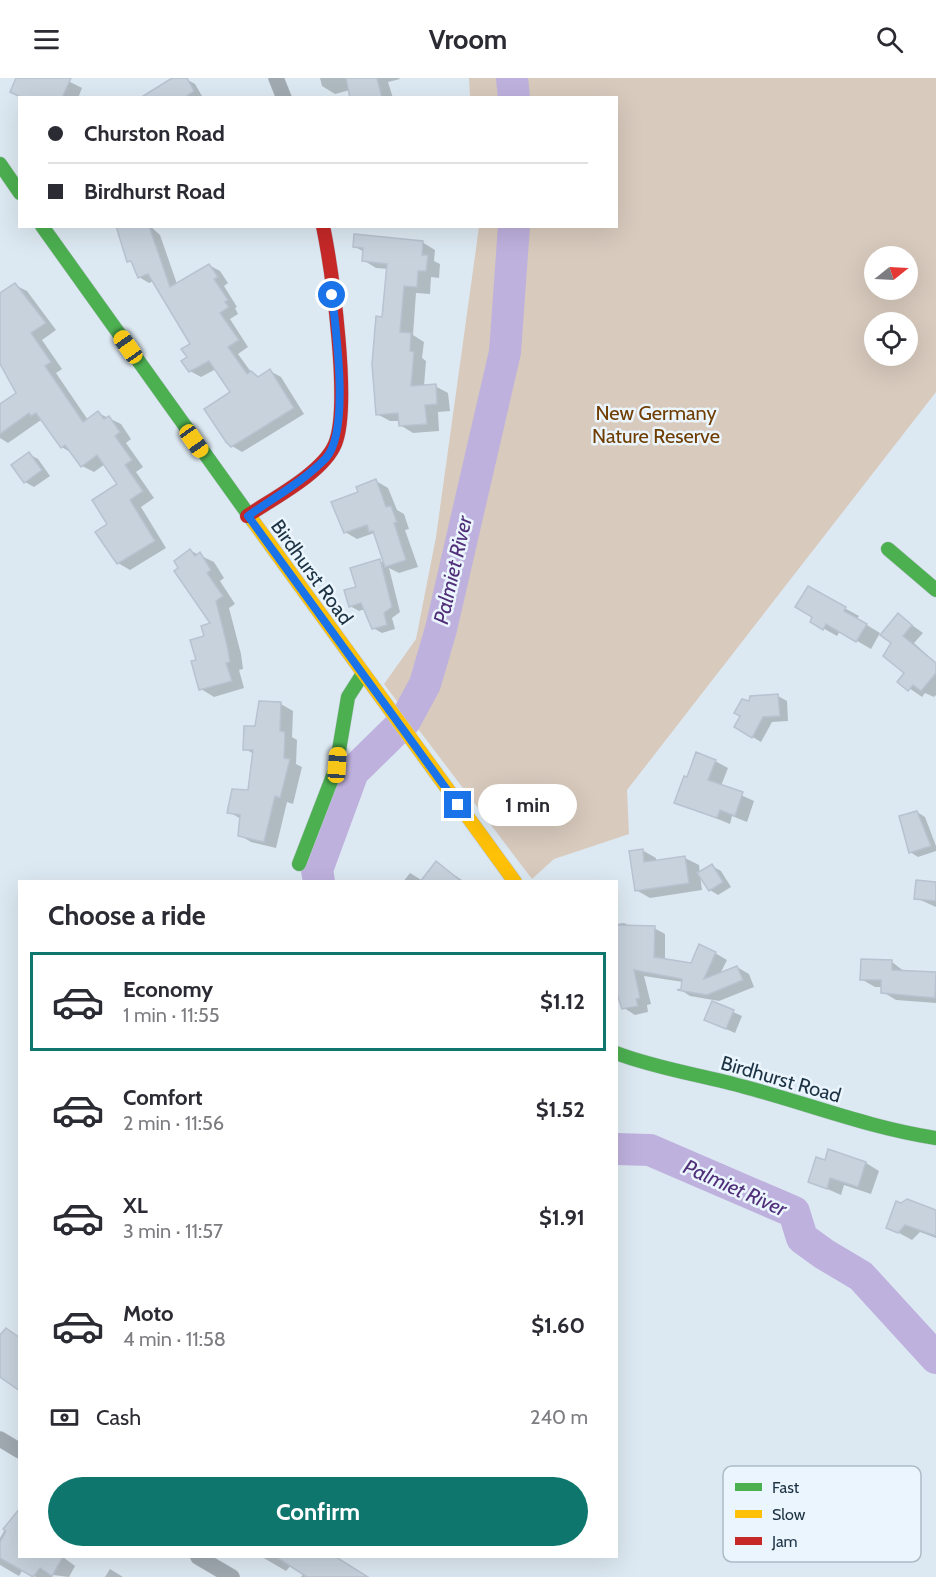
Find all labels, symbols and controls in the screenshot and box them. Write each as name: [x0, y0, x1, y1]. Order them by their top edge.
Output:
icon: menu: [30, 23, 63, 56]
text: Vroom: [429, 23, 507, 56]
icon: search: [873, 23, 906, 56]
text: Churston Road: [84, 120, 225, 147]
text: Birdhurst Road: [84, 178, 225, 205]
north arrow: [864, 246, 918, 300]
map controls: [864, 246, 918, 366]
route start: [318, 281, 345, 308]
button: locate: [864, 312, 918, 366]
car: [110, 327, 146, 367]
park label: New Germany Nature Reserve: [592, 401, 720, 448]
car: [176, 421, 212, 461]
water label: Palmiet River: [428, 512, 477, 626]
street label: Birdhurst Road: [266, 515, 358, 629]
car: [327, 746, 347, 784]
callout: 1 min: [479, 784, 578, 826]
route end: [444, 791, 471, 818]
text: 1 min: [505, 793, 550, 817]
text: Choose a ride: [48, 899, 206, 932]
icon: car: [51, 975, 105, 1029]
text: Economy: [123, 976, 213, 1003]
text: $1.12: [540, 988, 585, 1015]
text: 1 min · 11:55: [123, 1003, 220, 1027]
street label: Birdhurst Road: [718, 1050, 844, 1108]
icon: car: [51, 1083, 105, 1137]
text: Comfort: [123, 1084, 202, 1111]
text: $1.52: [536, 1096, 585, 1123]
text: 2 min · 11:56: [123, 1111, 224, 1135]
water label: Palmiet River: [680, 1154, 792, 1222]
icon: car: [51, 1191, 105, 1245]
text: XL: [123, 1192, 148, 1219]
text: $1.91: [539, 1204, 585, 1231]
text: 3 min · 11:57: [123, 1219, 223, 1243]
icon: car: [51, 1299, 105, 1353]
text: Moto: [123, 1300, 174, 1327]
text: $1.60: [531, 1312, 585, 1339]
text: 4 min · 11:58: [123, 1327, 226, 1351]
icon: cash: [48, 1401, 81, 1434]
text: Cash: [96, 1404, 141, 1431]
text: 240 m: [530, 1405, 588, 1429]
legend: [723, 1466, 921, 1562]
button: Confirm: [48, 1477, 588, 1546]
text: Fast: [772, 1478, 800, 1497]
text: Slow: [772, 1505, 806, 1524]
text: Jam: [771, 1532, 798, 1551]

